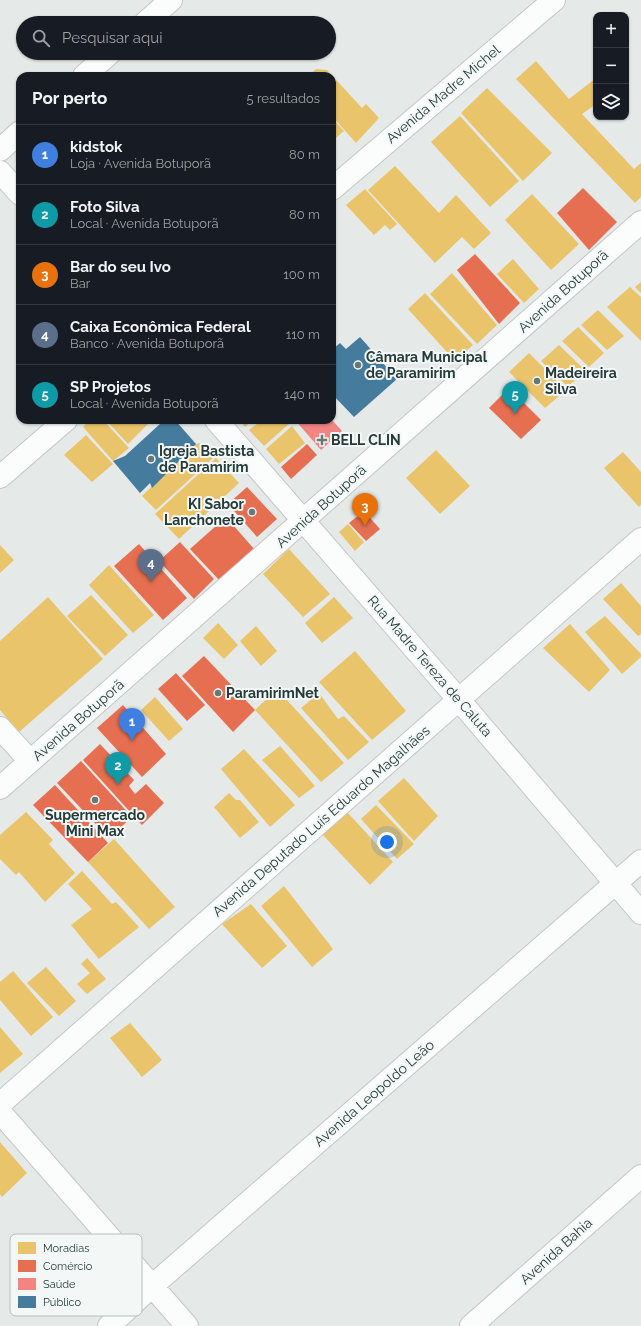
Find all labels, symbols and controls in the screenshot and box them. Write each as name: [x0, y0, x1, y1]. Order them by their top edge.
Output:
map controls: [593, 12, 629, 120]
button: +: [593, 12, 629, 48]
search box: [16, 16, 336, 60]
icon: search: [30, 27, 52, 49]
text: Pesquisar aqui: [62, 29, 162, 47]
street label: Avenida Madre Michel: [383, 42, 503, 146]
button: −: [593, 48, 629, 84]
button: layers: [593, 84, 629, 120]
text: Por perto: [32, 88, 107, 108]
text: 5 resultados: [247, 91, 320, 106]
text: kidstok: [70, 138, 122, 156]
text: 1: [42, 147, 48, 162]
text: 80 m: [289, 147, 320, 162]
text: Loja · Avenida Botuporã: [70, 156, 211, 171]
text: Foto Silva: [70, 198, 140, 216]
text: 2: [41, 207, 49, 222]
text: 80 m: [289, 207, 320, 222]
text: Local · Avenida Botuporã: [70, 216, 219, 231]
street label: Avenida Botuporã: [515, 246, 611, 336]
text: Bar do seu Ivo: [70, 258, 171, 276]
text: 3: [41, 267, 49, 282]
text: 100 m: [283, 267, 320, 282]
text: Bar: [70, 276, 90, 291]
text: Caixa Econômica Federal: [70, 318, 251, 336]
text: 4: [41, 327, 49, 342]
text: 110 m: [286, 327, 320, 342]
text: Banco · Avenida Botuporã: [70, 336, 224, 351]
place label: Câmara Municipal de Paramirim: [366, 349, 488, 381]
marker: Câmara Municipal de Paramirim: [353, 360, 363, 370]
place label: Madeireira Silva: [545, 365, 617, 397]
marker: Madeireira Silva: [532, 376, 542, 386]
text: SP Projetos: [70, 378, 151, 396]
pin: 5: [502, 381, 528, 414]
text: 5: [41, 387, 49, 402]
text: 140 m: [284, 387, 320, 402]
text: Local · Avenida Botuporã: [70, 396, 219, 411]
place label: BELL CLIN: [331, 432, 401, 448]
marker: BELL CLIN: [316, 434, 328, 446]
place label: Igreja Bastista de Paramirim: [159, 443, 254, 475]
marker: Igreja Bastista de Paramirim: [146, 454, 156, 464]
street label: Avenida Botuporã: [273, 461, 369, 551]
pin: 3: [352, 493, 378, 526]
place label: KI Sabor Lanchonete: [164, 496, 245, 528]
marker: KI Sabor Lanchonete: [247, 507, 257, 517]
pin: 4: [138, 549, 164, 582]
street label: Rua Madre Tereza de Caluta: [364, 592, 496, 740]
street label: Avenida Botuporã: [29, 676, 127, 764]
place label: ParamirimNet: [226, 685, 320, 701]
marker: ParamirimNet: [213, 688, 223, 698]
pin: 1: [119, 708, 145, 741]
street label: Avenida Deputado Luís Eduardo Magalhães: [209, 722, 433, 920]
pin: 2: [105, 752, 131, 785]
marker: Supermercado Mini Max: [90, 795, 100, 805]
place label: Supermercado Mini Max: [45, 807, 146, 839]
your location: [377, 832, 397, 852]
street label: Avenida Leopoldo Leão: [311, 1037, 437, 1149]
street label: Avenida Bahia: [517, 1214, 595, 1288]
legend: [10, 1234, 142, 1316]
text: Moradias: [43, 1242, 89, 1255]
text: Comércio: [43, 1260, 93, 1273]
text: Saúde: [43, 1278, 76, 1291]
text: Público: [43, 1296, 82, 1309]

